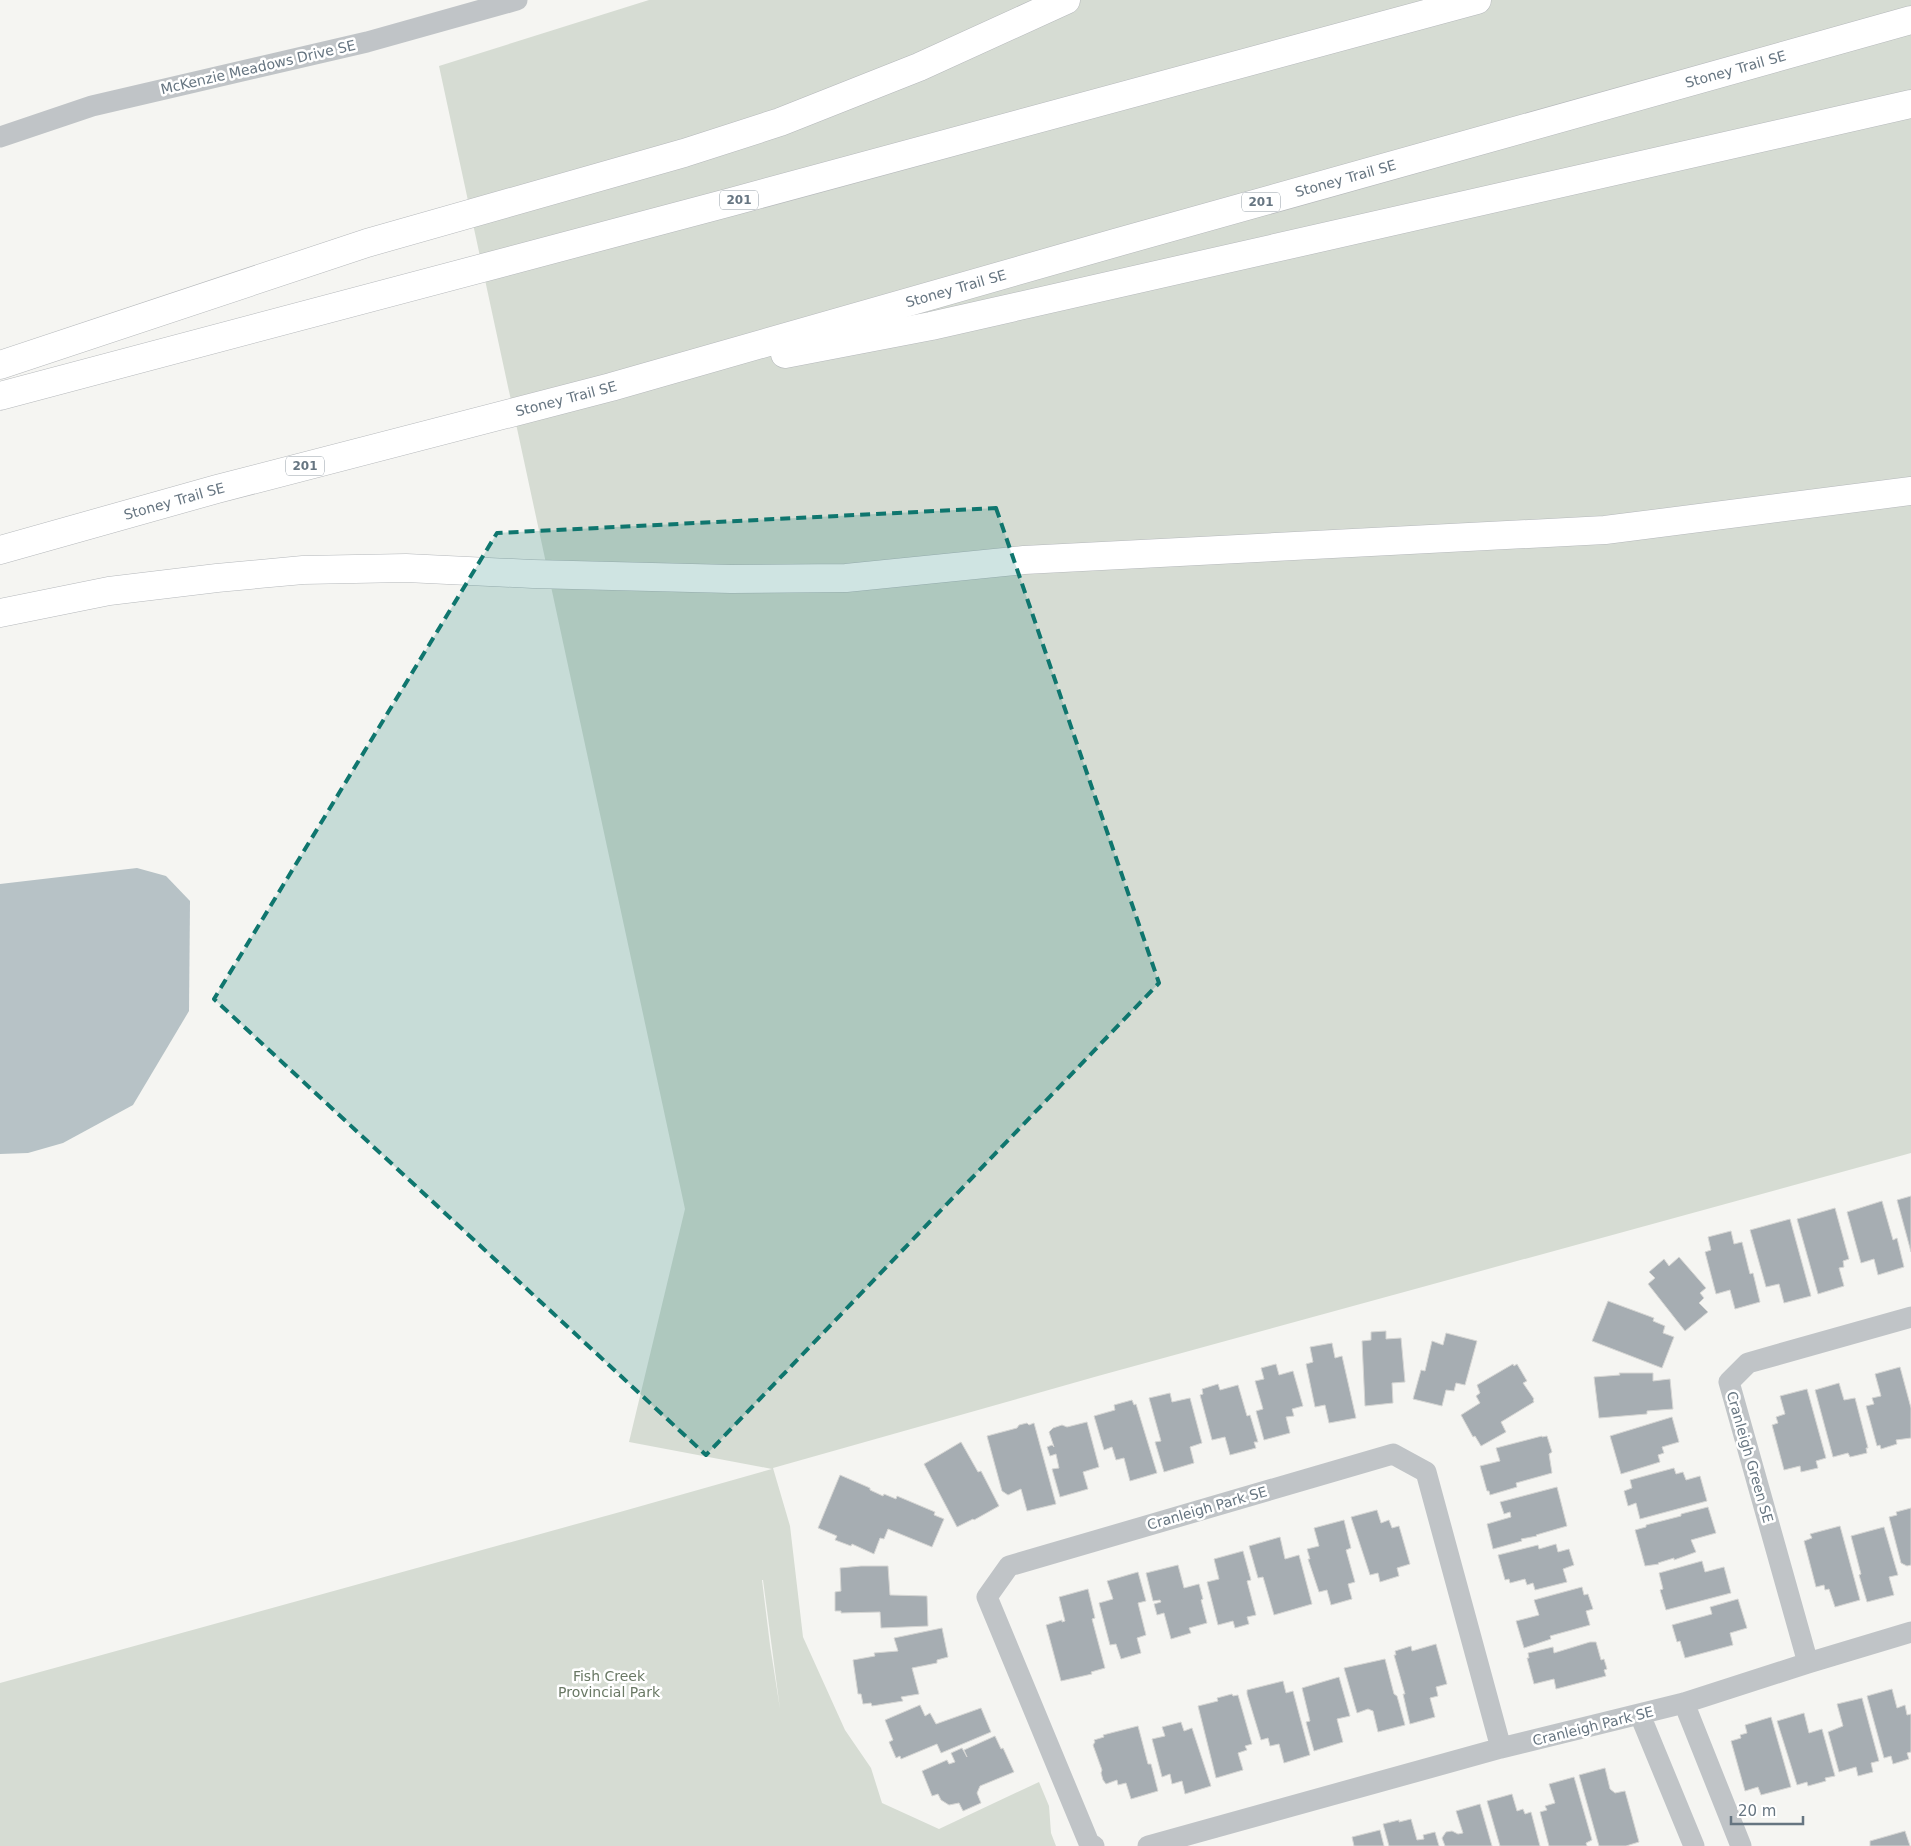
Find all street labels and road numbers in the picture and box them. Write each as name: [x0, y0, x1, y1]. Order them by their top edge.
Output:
street label: McKenzie Meadows Drive SE: [159, 37, 357, 97]
street label: Stoney Trail SE: [1683, 47, 1788, 91]
street label: Stoney Trail SE: [1293, 157, 1398, 200]
road number: 201: [720, 190, 758, 210]
road number: 201: [1242, 192, 1280, 212]
street label: Stoney Trail SE: [904, 266, 1008, 310]
street label: Stoney Trail SE: [514, 378, 619, 419]
road number: 201: [286, 456, 324, 476]
street label: Stoney Trail SE: [122, 479, 226, 523]
street label: Cranleigh Green SE: [1724, 1389, 1776, 1525]
street label: Cranleigh Park SE: [1145, 1483, 1269, 1533]
street label: Cranleigh Park SE: [1531, 1703, 1655, 1749]

